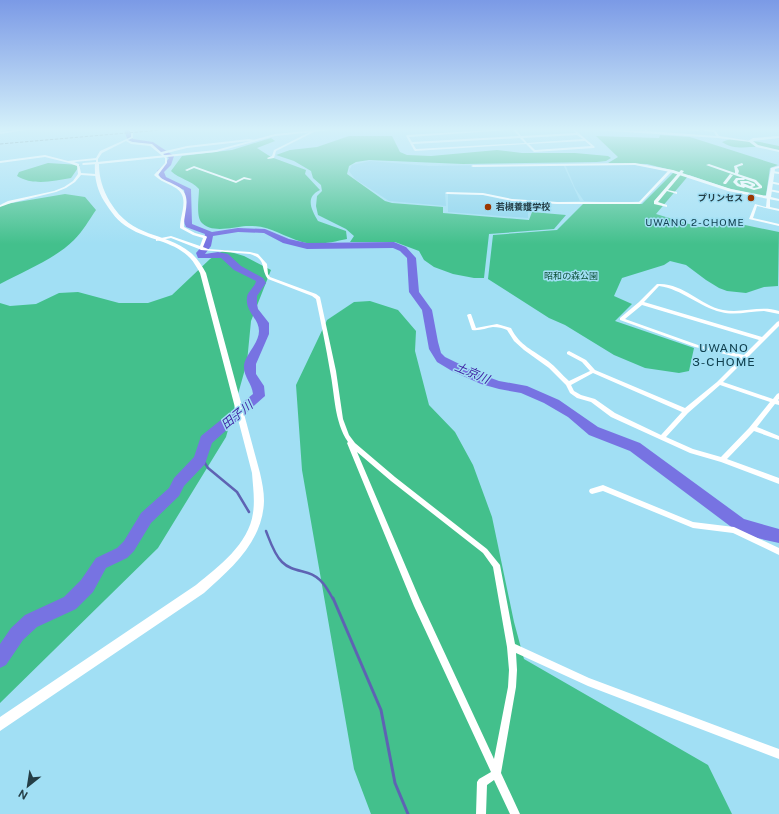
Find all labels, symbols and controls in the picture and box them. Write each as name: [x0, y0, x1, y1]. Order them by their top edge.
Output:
place label: プリンセス: [698, 192, 743, 203]
marker: プリンセス: [746, 193, 756, 203]
place label: 若槻養護学校: [495, 201, 551, 212]
marker: 若槻養護学校: [483, 202, 493, 212]
district label: UWANO 2-CHOME: [645, 216, 745, 228]
park label: 昭和の森公園: [544, 270, 598, 281]
district label: UWANO 3-CHOME: [692, 341, 756, 369]
water label: 土京川: [453, 360, 493, 387]
water label: 田子川: [219, 397, 257, 432]
north arrow: [8, 766, 48, 806]
text: N: [16, 787, 30, 802]

